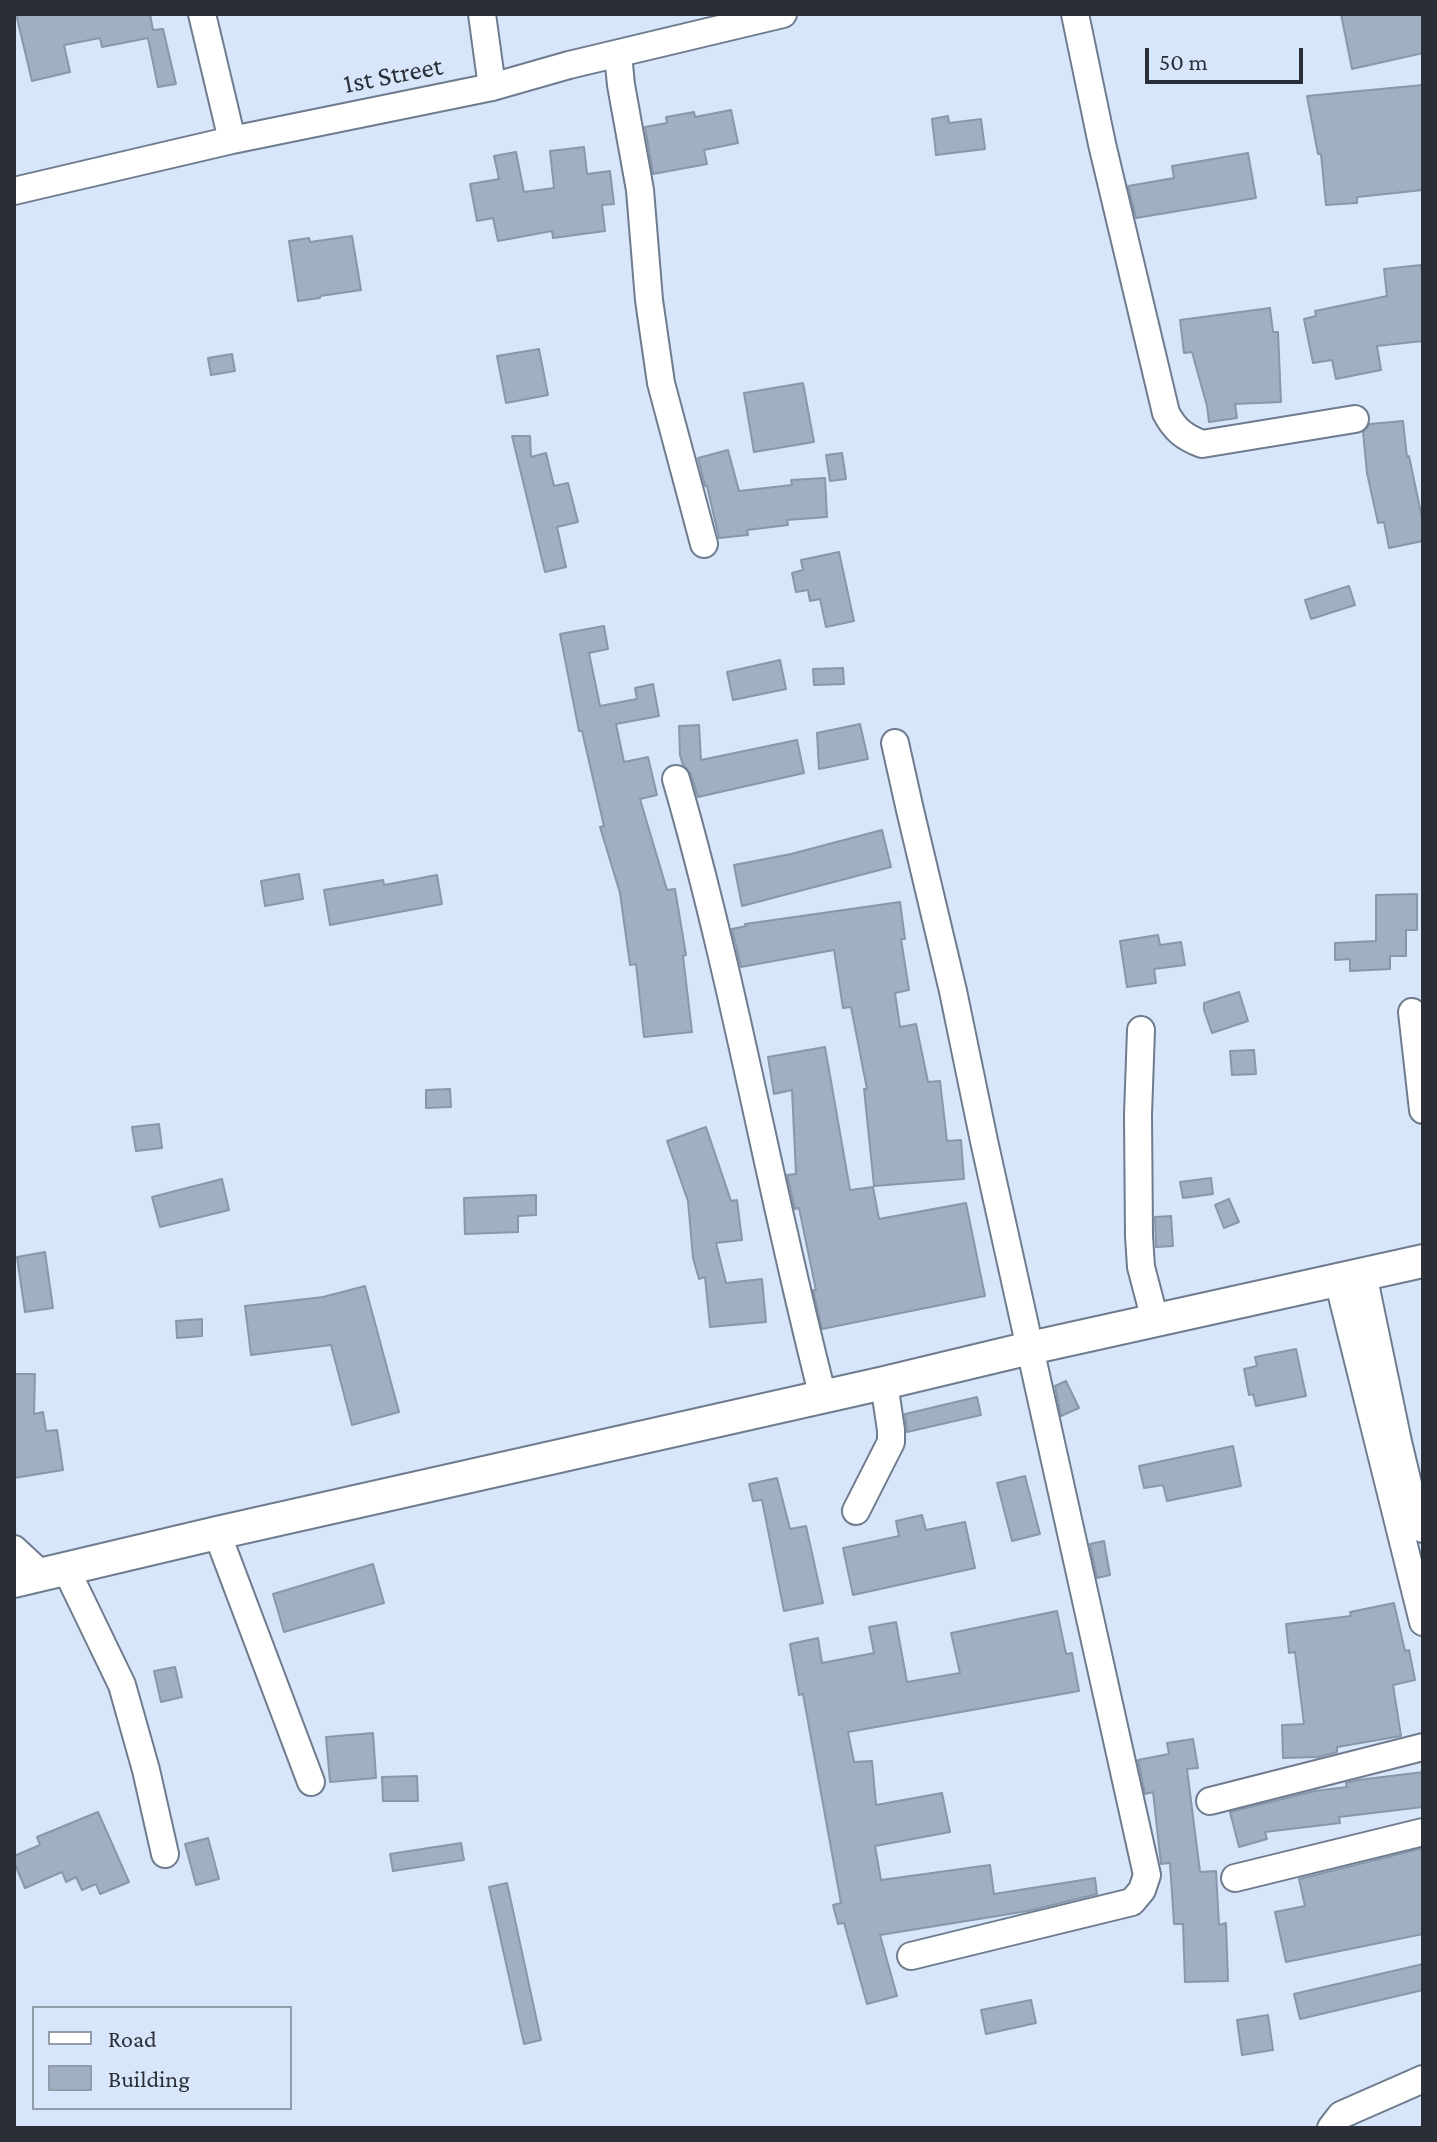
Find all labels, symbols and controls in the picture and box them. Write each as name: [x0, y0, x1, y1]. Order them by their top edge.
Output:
scale bar: [1149, 32, 1307, 82]
text: 50 m: [1159, 48, 1208, 75]
street label: 1st Street: [341, 49, 445, 101]
legend: [32, 2006, 292, 2110]
text: Road: [108, 2025, 157, 2052]
text: Building: [108, 2065, 190, 2092]

